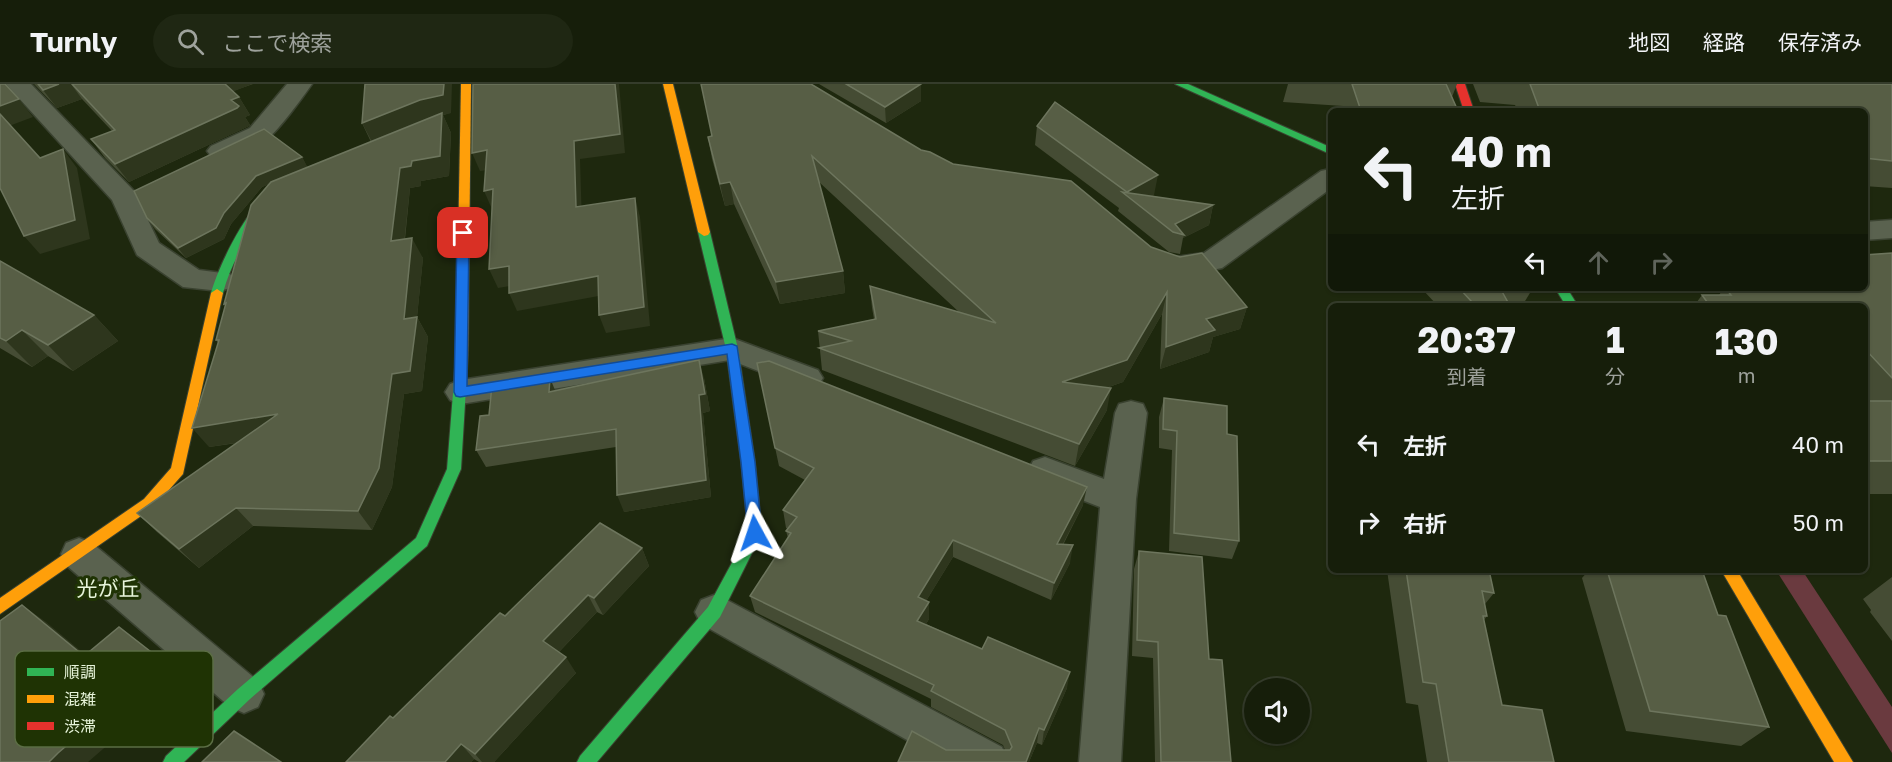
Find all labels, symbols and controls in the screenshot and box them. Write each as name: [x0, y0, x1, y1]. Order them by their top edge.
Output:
search box: [153, 14, 573, 68]
text: Turnly: [30, 25, 117, 58]
icon: search: [174, 25, 207, 58]
text: ここで検索: [222, 29, 332, 56]
text: 地図: [1628, 29, 1670, 55]
text: 経路: [1703, 29, 1745, 55]
text: 保存済み: [1778, 29, 1862, 55]
text: 40 m: [1451, 126, 1552, 176]
icon: left: [1352, 132, 1430, 210]
text: 左折: [1451, 182, 1505, 214]
pin: [437, 207, 488, 258]
icon: arrive: [446, 216, 479, 249]
icon: left: [1519, 246, 1552, 279]
icon: ahead: [1582, 246, 1615, 279]
icon: right: [1645, 246, 1678, 279]
text: 20:37: [1417, 318, 1516, 361]
text: 1: [1606, 318, 1625, 361]
text: 130: [1715, 320, 1779, 363]
text: m: [1738, 363, 1755, 387]
text: 到着: [1447, 364, 1487, 388]
text: 分: [1605, 364, 1625, 388]
icon: left: [1352, 428, 1385, 461]
text: 40 m: [1792, 431, 1844, 458]
text: 左折: [1403, 432, 1447, 459]
position arrow: [723, 501, 787, 565]
icon: right: [1352, 506, 1385, 539]
text: 50 m: [1793, 509, 1844, 536]
text: 右折: [1403, 510, 1447, 537]
district label: 光が丘: [77, 575, 140, 601]
legend: [15, 651, 213, 747]
text: 順調: [64, 662, 96, 682]
map controls: [1244, 678, 1310, 744]
button: sound: [1244, 678, 1310, 744]
text: 混雑: [64, 689, 96, 709]
text: 渋滞: [64, 716, 96, 736]

